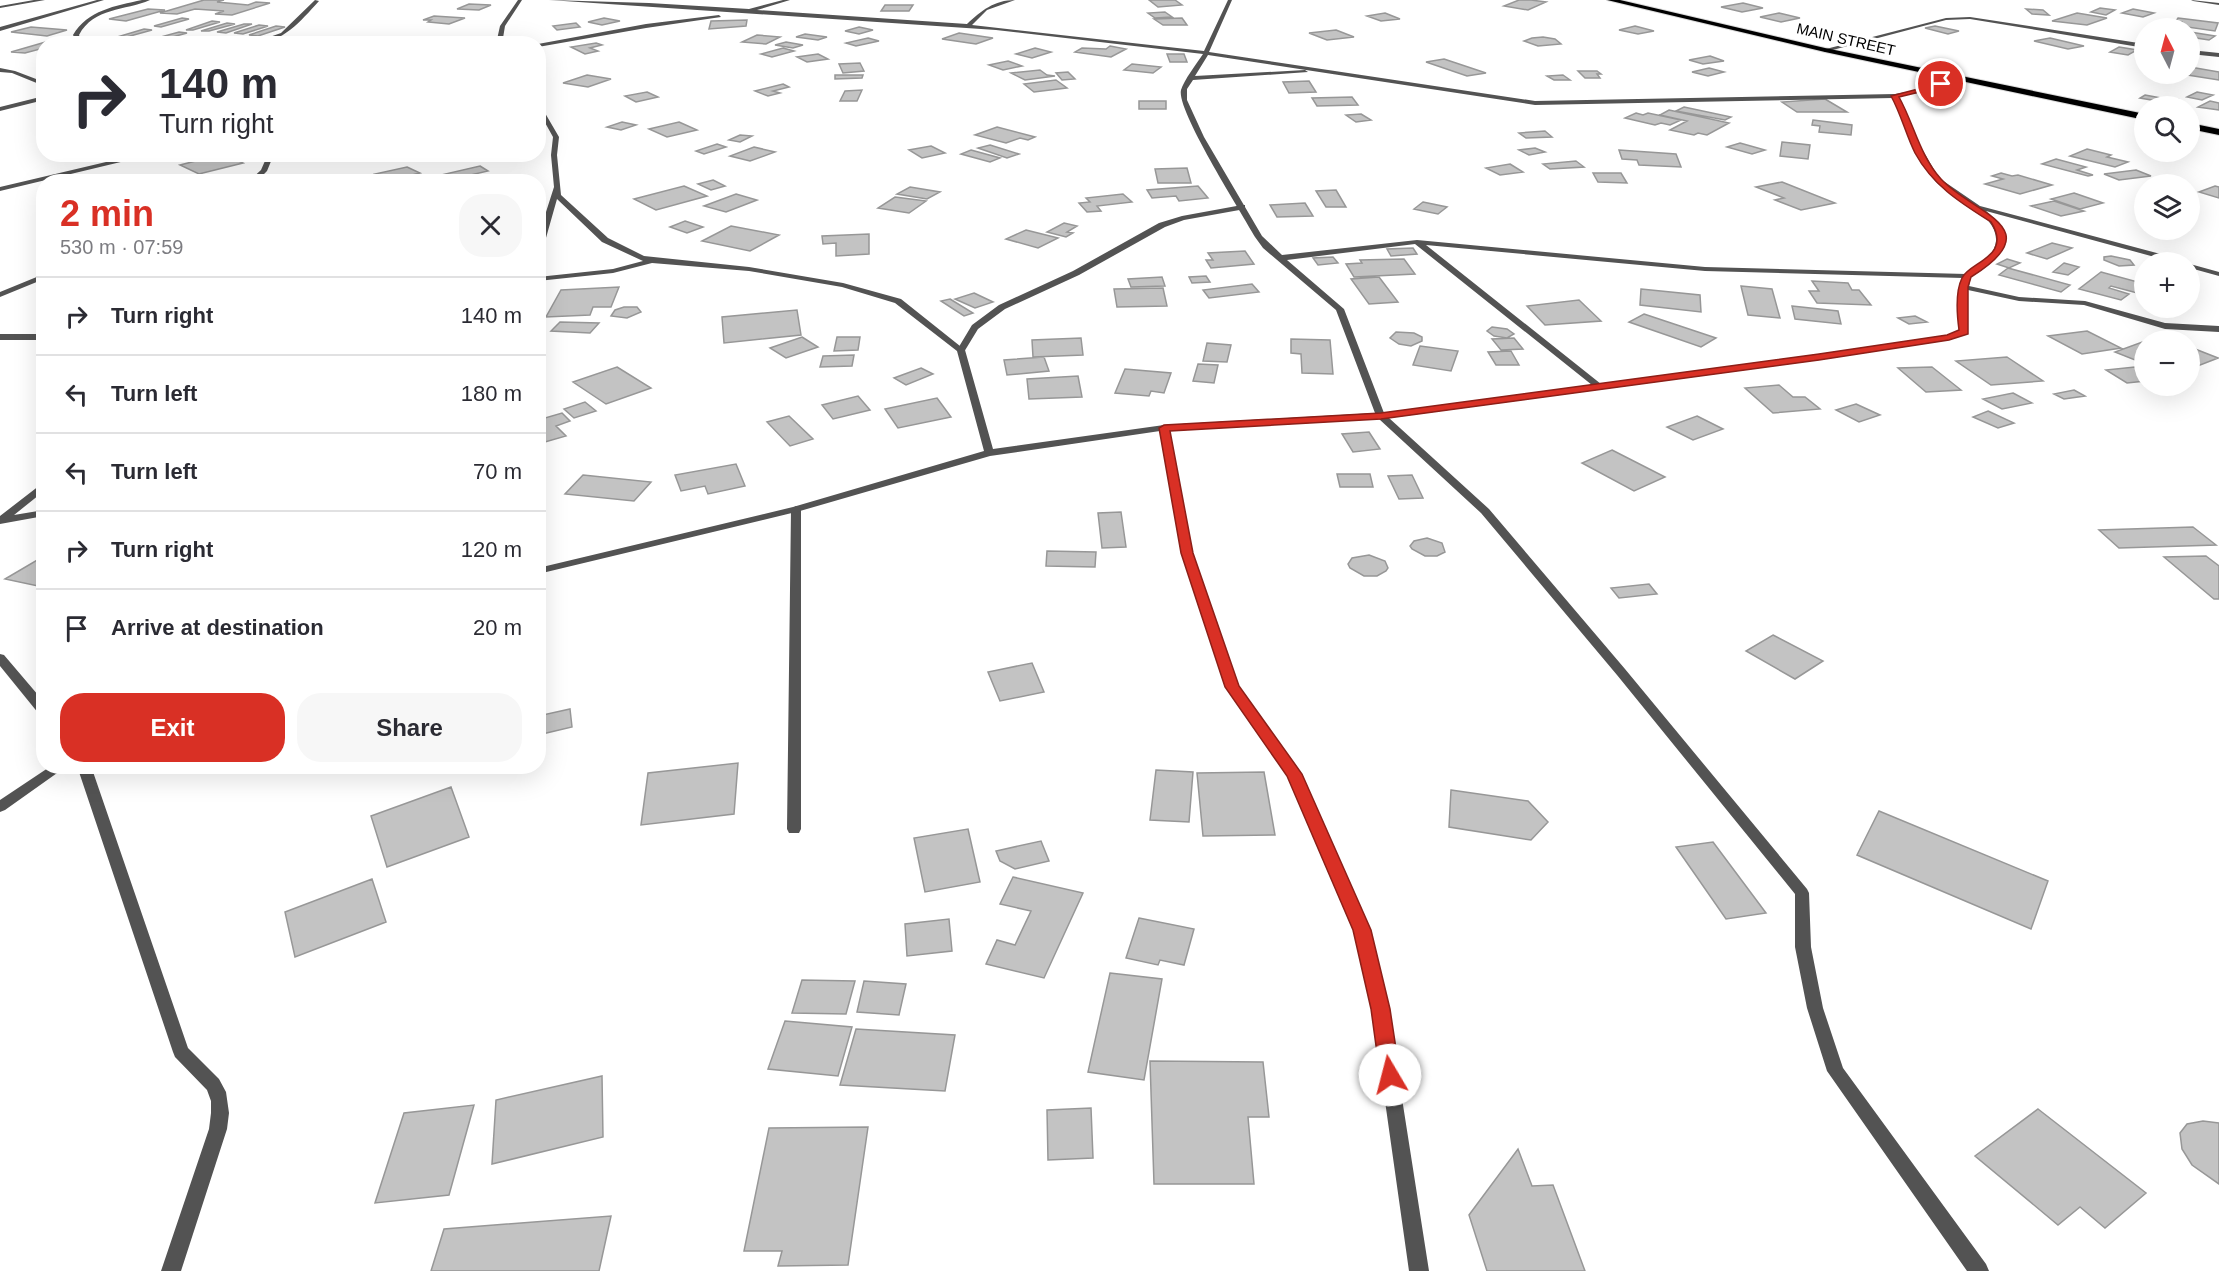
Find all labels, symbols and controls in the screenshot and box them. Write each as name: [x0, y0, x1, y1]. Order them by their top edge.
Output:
north arrow: [2134, 18, 2200, 84]
map controls: [2134, 18, 2200, 396]
street label: MAIN STREET: [1795, 19, 1897, 59]
pin: [1915, 58, 1966, 109]
icon: right: [60, 60, 138, 138]
text: 140 m: [159, 60, 278, 107]
icon: arrive: [1924, 67, 1957, 100]
button: search: [2134, 96, 2200, 162]
text: Turn right: [159, 109, 274, 139]
button: layers: [2134, 174, 2200, 240]
text: 2 min: [60, 193, 154, 234]
button: close: [459, 194, 522, 257]
text: 530 m · 07:59: [60, 236, 183, 258]
button: +: [2134, 252, 2200, 318]
icon: right: [60, 300, 93, 333]
text: Turn right: [111, 303, 213, 328]
text: 140 m: [461, 303, 522, 328]
button: −: [2134, 330, 2200, 396]
icon: left: [60, 378, 93, 411]
text: Turn left: [111, 381, 197, 406]
text: 180 m: [461, 381, 522, 406]
icon: left: [60, 456, 93, 489]
text: Turn left: [111, 459, 197, 484]
text: 70 m: [473, 459, 522, 484]
icon: right: [60, 534, 93, 567]
text: Turn right: [111, 537, 213, 562]
text: 120 m: [461, 537, 522, 562]
icon: arrive: [60, 612, 93, 645]
text: Arrive at destination: [111, 615, 324, 640]
text: 20 m: [473, 615, 522, 640]
button: Exit: [60, 693, 285, 762]
button: Share: [297, 693, 522, 762]
position arrow: [1358, 1043, 1422, 1107]

